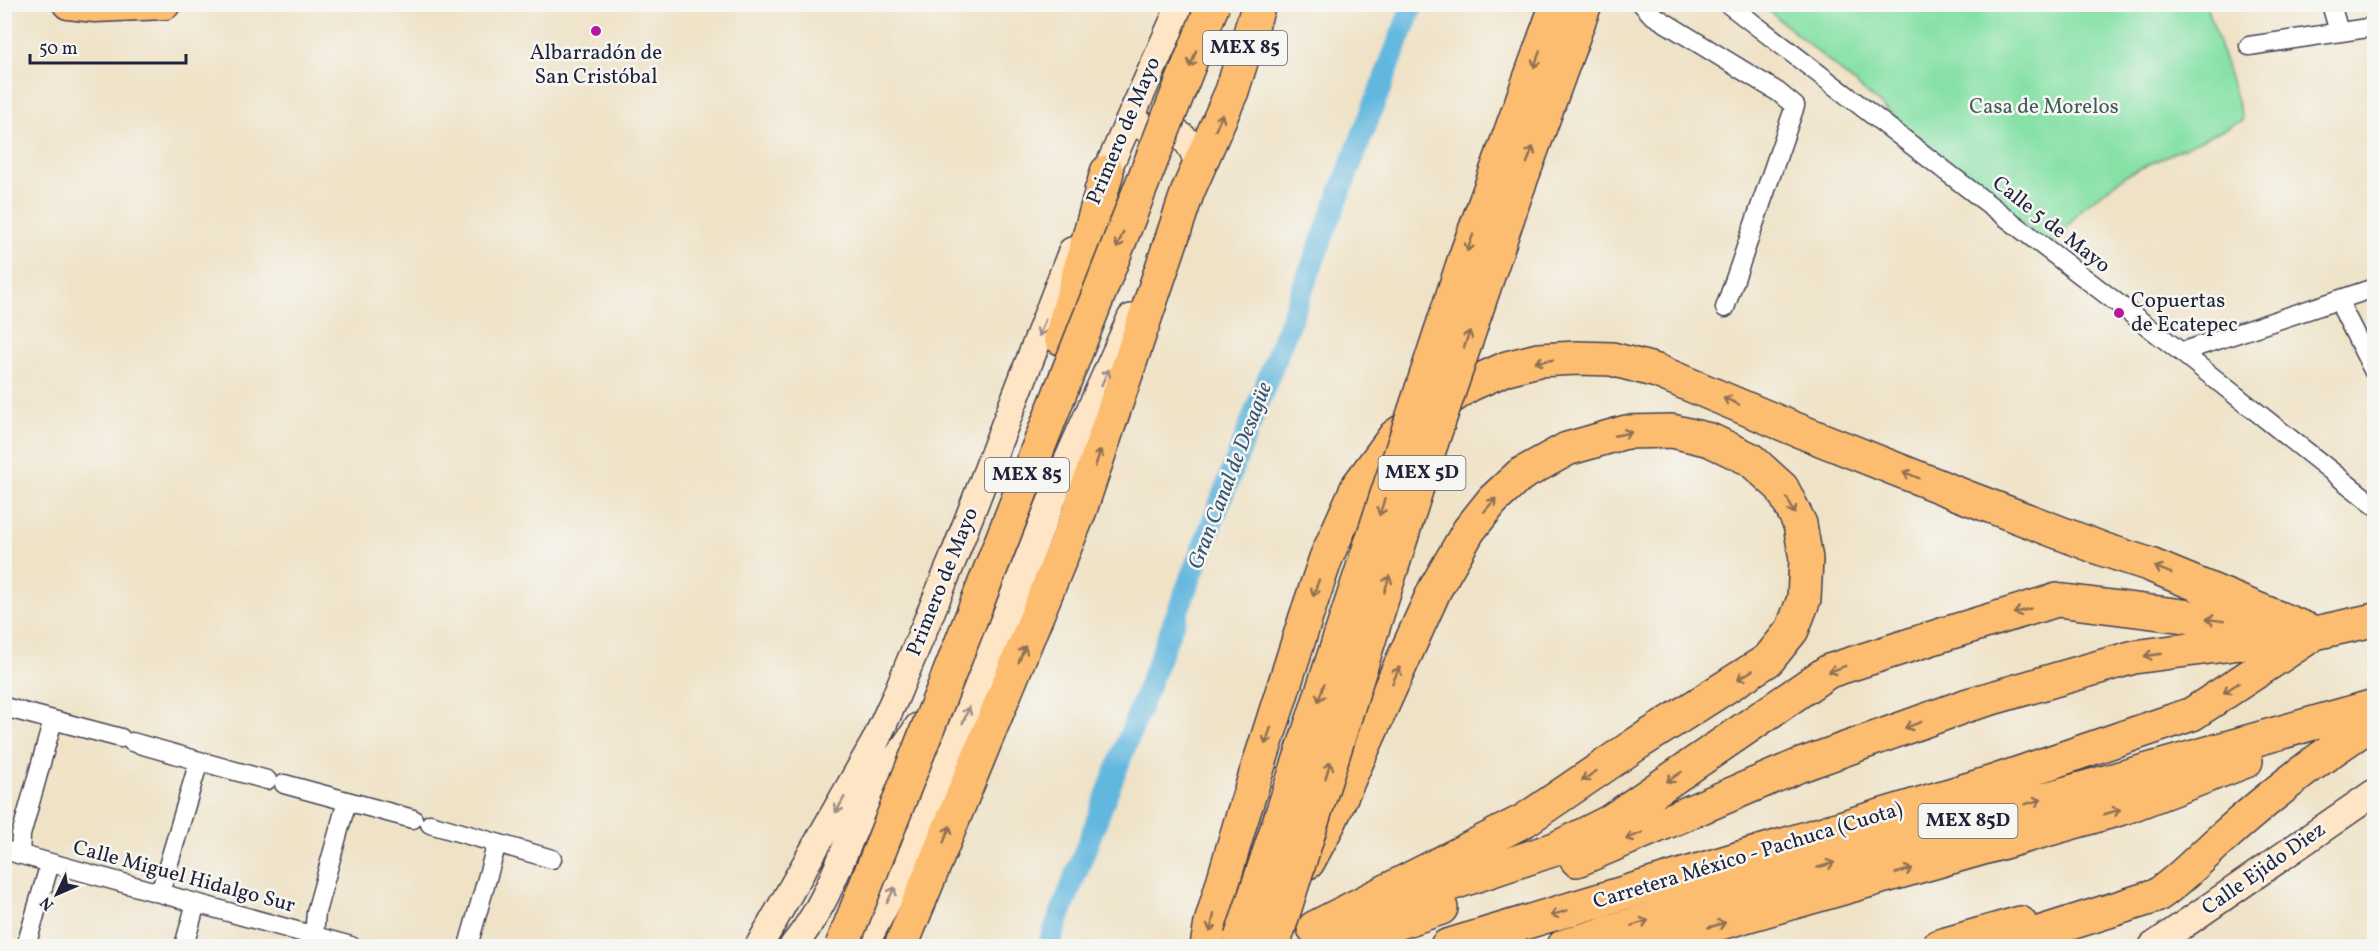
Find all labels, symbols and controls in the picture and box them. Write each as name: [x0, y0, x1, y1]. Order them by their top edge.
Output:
marker: Albarradón de San Cristóbal: [589, 24, 603, 38]
scale bar: [30, 27, 186, 65]
road number: MEX 85: [1203, 31, 1287, 65]
text: 50 m: [39, 37, 78, 62]
place label: Albarradón de San Cristóbal: [530, 39, 662, 92]
one-way arrow: [1186, 50, 1197, 68]
one-way arrow: [1531, 50, 1542, 68]
street label: Primero de Mayo: [1080, 53, 1168, 209]
park label: Casa de Morelos: [1969, 93, 2119, 122]
one-way arrow: [1213, 113, 1225, 131]
one-way arrow: [1526, 146, 1537, 165]
street label: Calle 5 de Mayo: [1986, 170, 2116, 280]
one-way arrow: [1114, 231, 1125, 249]
one-way arrow: [1464, 233, 1475, 251]
place label: Copuertas de Ecatepec: [2131, 287, 2238, 340]
marker: Copuertas de Ecatepec: [2112, 306, 2126, 320]
one-way arrow: [1036, 319, 1047, 337]
one-way arrow: [1462, 330, 1473, 349]
one-way arrow: [1534, 355, 1554, 366]
one-way arrow: [1099, 369, 1111, 387]
water label: Gran Canal de Desagüe: [1181, 378, 1281, 574]
one-way arrow: [1722, 395, 1741, 406]
one-way arrow: [1613, 428, 1633, 439]
one-way arrow: [1094, 449, 1105, 468]
road number: MEX 5D: [1378, 456, 1466, 490]
road number: MEX 85: [985, 458, 1069, 492]
one-way arrow: [1903, 469, 1921, 480]
one-way arrow: [1785, 496, 1797, 514]
one-way arrow: [1376, 497, 1387, 516]
one-way arrow: [1483, 497, 1496, 513]
street label: Primero de Mayo: [900, 503, 986, 661]
one-way arrow: [2155, 564, 2173, 575]
one-way arrow: [1382, 575, 1393, 594]
one-way arrow: [1309, 578, 1320, 597]
one-way arrow: [2013, 606, 2032, 617]
one-way arrow: [2205, 614, 2225, 625]
one-way arrow: [1017, 645, 1028, 664]
one-way arrow: [2143, 649, 2163, 660]
one-way arrow: [1828, 665, 1846, 676]
one-way arrow: [1391, 666, 1402, 685]
one-way arrow: [1737, 669, 1754, 681]
one-way arrow: [2223, 682, 2239, 694]
one-way arrow: [1315, 683, 1326, 702]
one-way arrow: [961, 706, 972, 724]
one-way arrow: [1904, 720, 1923, 731]
one-way arrow: [1262, 726, 1273, 745]
one-way arrow: [1323, 761, 1334, 780]
one-way arrow: [1582, 770, 1598, 782]
one-way arrow: [1667, 771, 1683, 783]
street label: Carretera México - Pachuca (Cuota): [1590, 795, 1906, 917]
one-way arrow: [2023, 796, 2042, 807]
one-way arrow: [833, 797, 845, 814]
road number: MEX 85D: [1918, 804, 2018, 838]
one-way arrow: [2102, 805, 2121, 817]
street label: Calle Ejido Diez: [2196, 816, 2332, 922]
one-way arrow: [942, 825, 953, 844]
one-way arrow: [1626, 831, 1644, 842]
street label: Calle Miguel Hidalgo Sur: [70, 833, 298, 921]
one-way arrow: [1816, 859, 1835, 870]
north arrow: [27, 864, 87, 924]
one-way arrow: [1894, 865, 1913, 876]
one-way arrow: [886, 886, 897, 904]
text: N: [35, 891, 60, 915]
one-way arrow: [1550, 908, 1569, 919]
one-way arrow: [1205, 913, 1217, 932]
one-way arrow: [1630, 917, 1649, 928]
one-way arrow: [1707, 919, 1726, 930]

